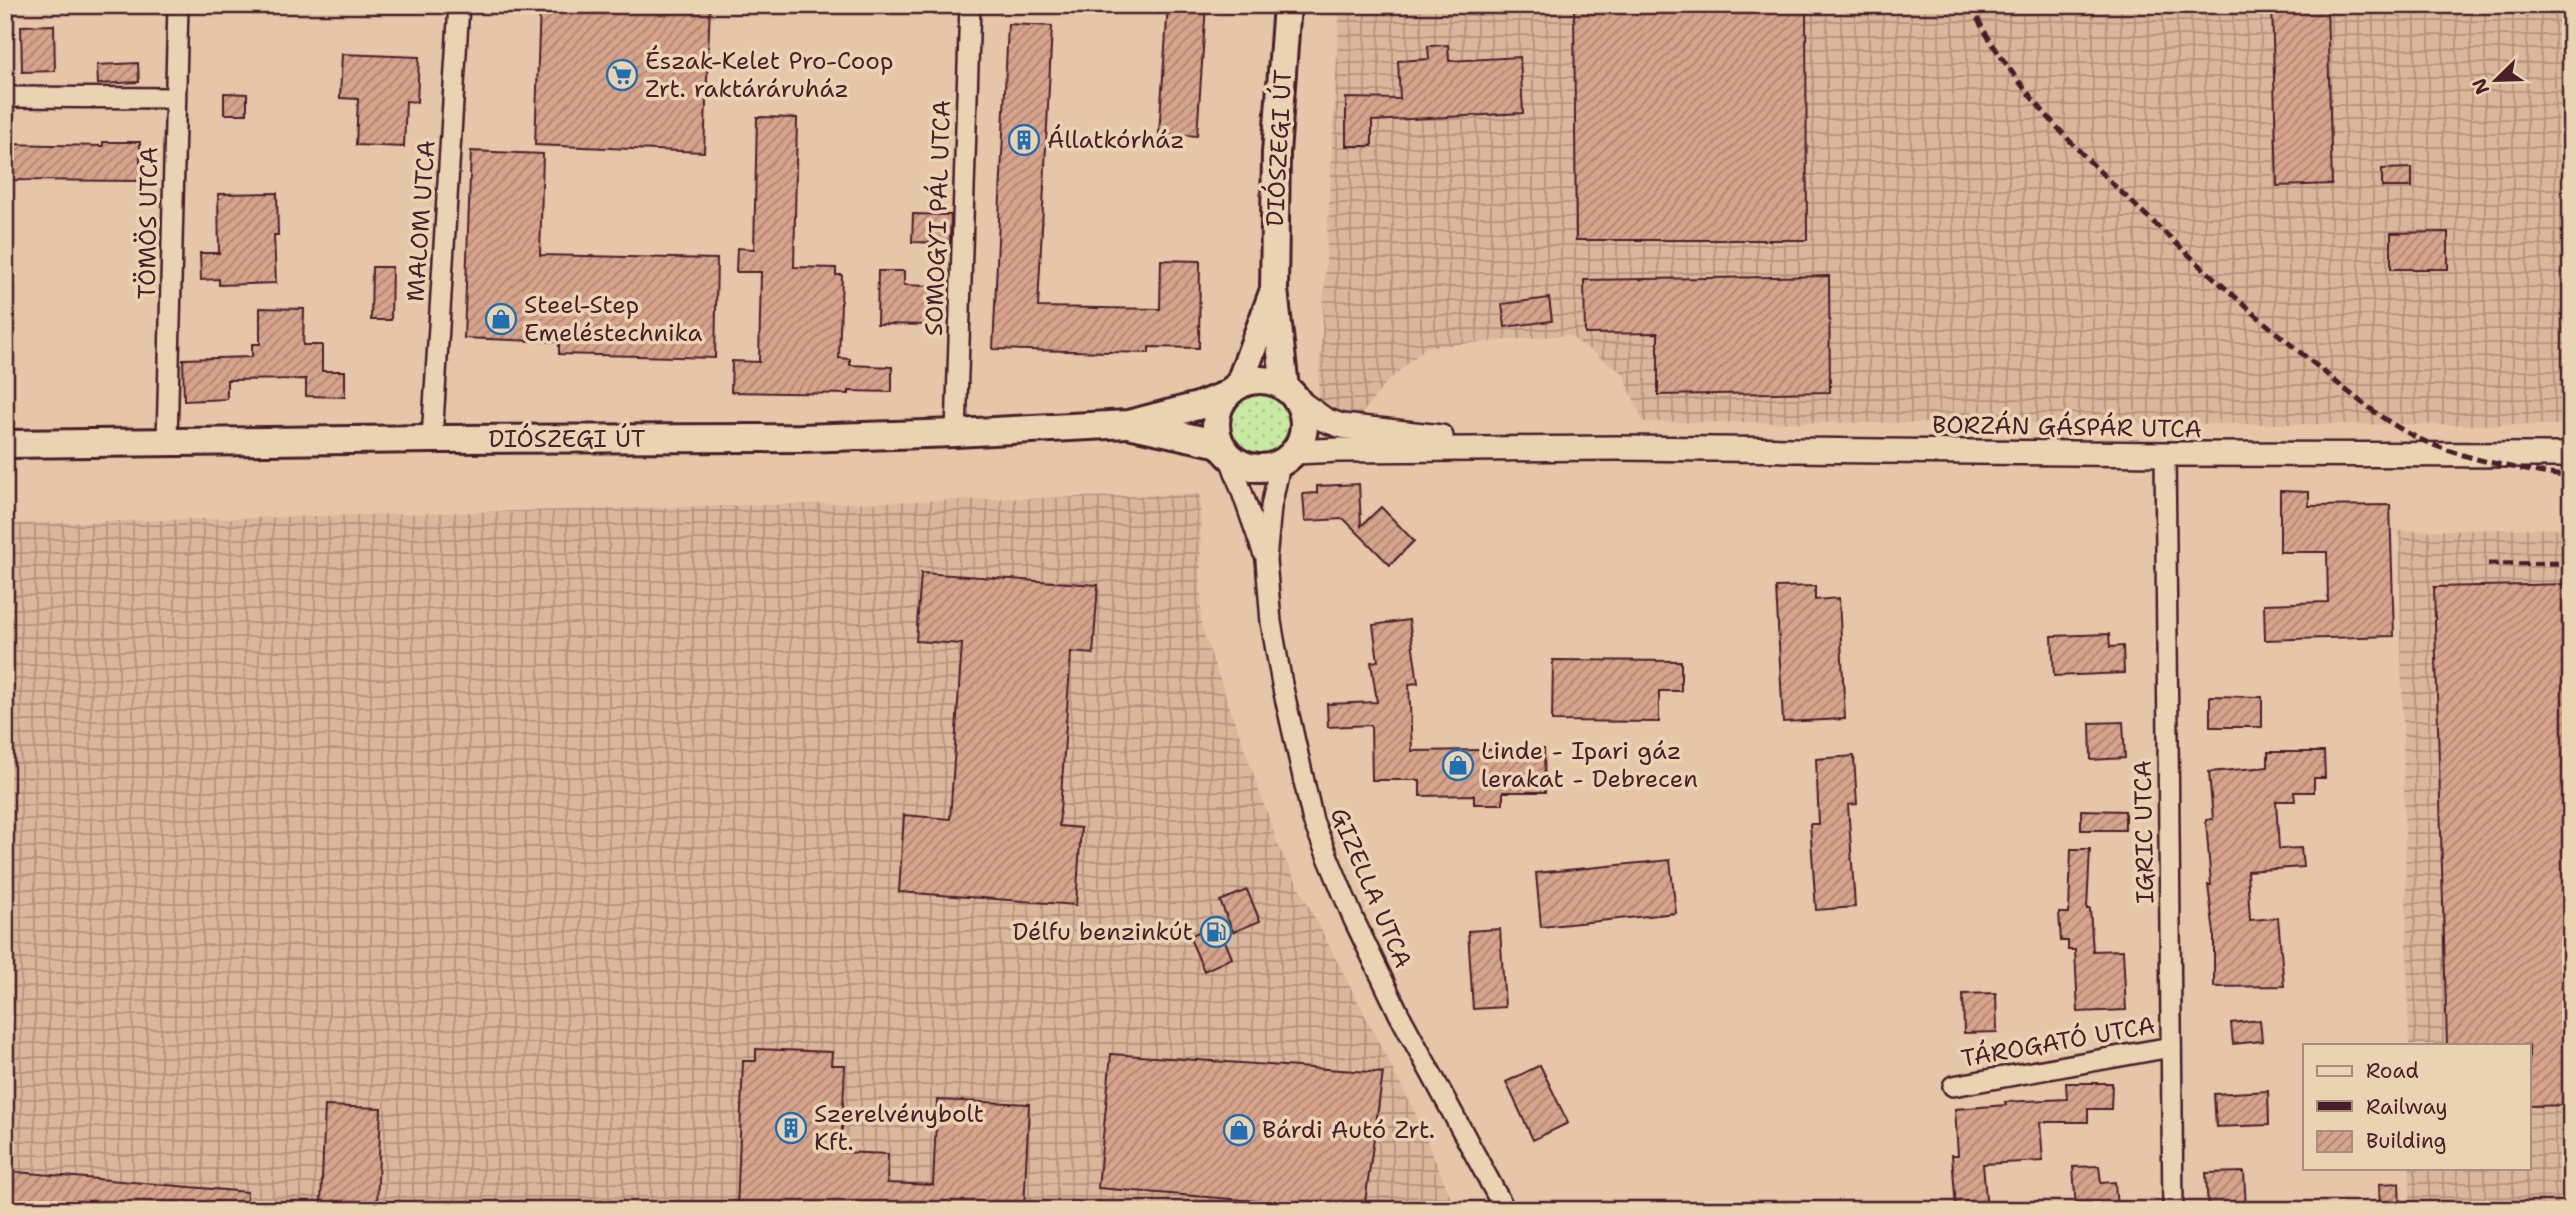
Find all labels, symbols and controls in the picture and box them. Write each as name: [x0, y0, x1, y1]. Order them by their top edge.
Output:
place label: Észak-Kelet Pro-Coop Zrt. raktáráruház: [645, 45, 893, 105]
north arrow: [2460, 46, 2530, 116]
supermarket icon: Észak-Kelet Pro-Coop Zrt. raktáráruház: [605, 58, 639, 92]
street label: DIÓSZEGI ÚT: [1259, 68, 1299, 227]
text: N: [2466, 75, 2495, 98]
street label: SOMOGYI PÁL UTCA: [918, 99, 958, 337]
building icon: Állatkórház: [1007, 123, 1041, 157]
place label: Állatkórház: [1047, 124, 1185, 156]
street label: MALOM UTCA: [399, 139, 443, 303]
street label: TÖMÖS UTCA: [131, 146, 165, 300]
place label: Steel-Step Emeléstechnika: [524, 289, 703, 349]
shop icon: Steel-Step Emeléstechnika: [484, 302, 518, 336]
street label: BORZÁN GÁSPÁR UTCA: [1932, 409, 2202, 445]
street label: DIÓSZEGI ÚT: [488, 423, 646, 455]
place label: Linde - Ipari gáz lerakat - Debrecen: [1481, 735, 1698, 795]
shop icon: Linde - Ipari gáz lerakat - Debrecen: [1441, 748, 1475, 782]
street label: IGRIC UTCA: [2127, 760, 2161, 904]
street label: GIZELLA UTCA: [1323, 803, 1419, 973]
fuel station icon: Délfu benzinkút: [1199, 915, 1233, 949]
place label: Délfu benzinkút: [1013, 916, 1193, 948]
street label: TÁROGATÓ UTCA: [1959, 1009, 2157, 1075]
legend: [2303, 1044, 2530, 1170]
text: Road: [2366, 1057, 2419, 1085]
text: Railway: [2366, 1093, 2448, 1121]
place label: Szerelvénybolt Kft.: [814, 1098, 984, 1158]
building icon: Szerelvénybolt Kft.: [774, 1111, 808, 1145]
shop icon: Bárdi Autó Zrt.: [1222, 1113, 1256, 1147]
place label: Bárdi Autó Zrt.: [1262, 1114, 1435, 1146]
text: Building: [2366, 1127, 2446, 1155]

